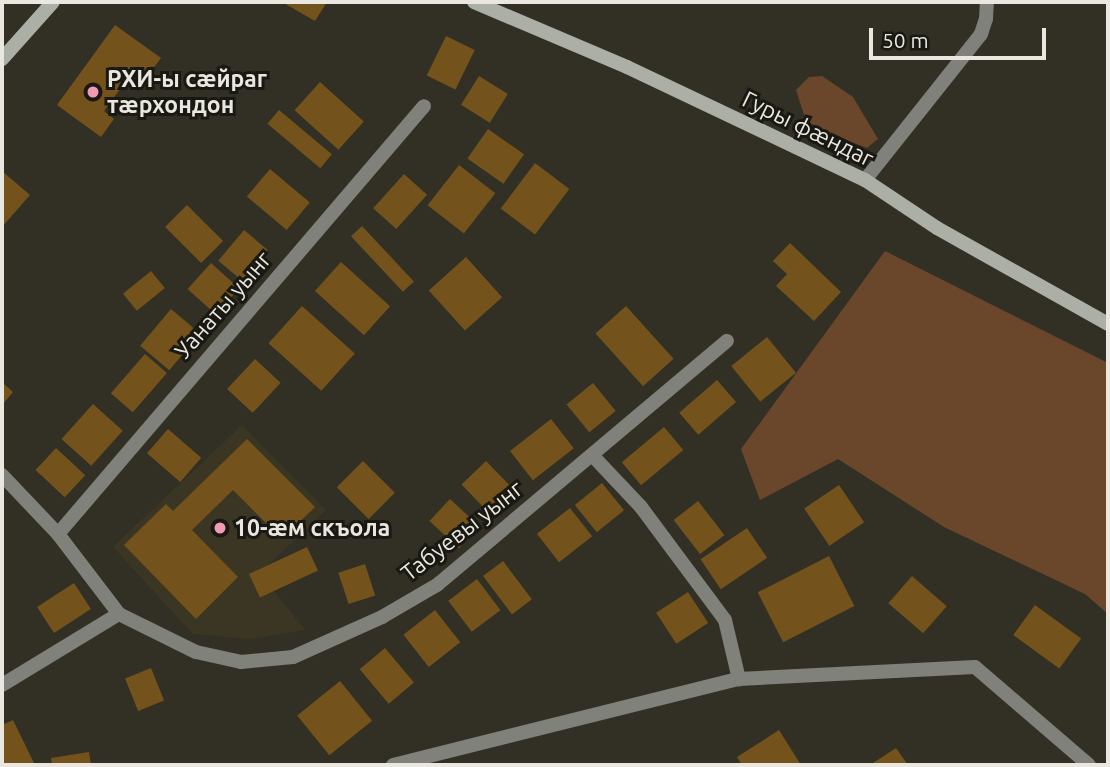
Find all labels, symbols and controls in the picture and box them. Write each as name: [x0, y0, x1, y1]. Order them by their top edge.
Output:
scale bar: [872, 14, 1049, 58]
text: 50 m: [882, 28, 929, 52]
place label: РХИ-ы сæйраг тæрхондон: [107, 65, 267, 119]
marker: РХИ-ы сæйраг тæрхондон: [85, 84, 101, 100]
street label: Гуры фӕндаг: [738, 85, 878, 173]
street label: Уанаты уынг: [169, 246, 277, 364]
street label: Табуевы уынг: [396, 475, 528, 587]
place label: 10-æм скъола: [234, 514, 390, 542]
marker: 10-æм скъола: [212, 520, 228, 536]

